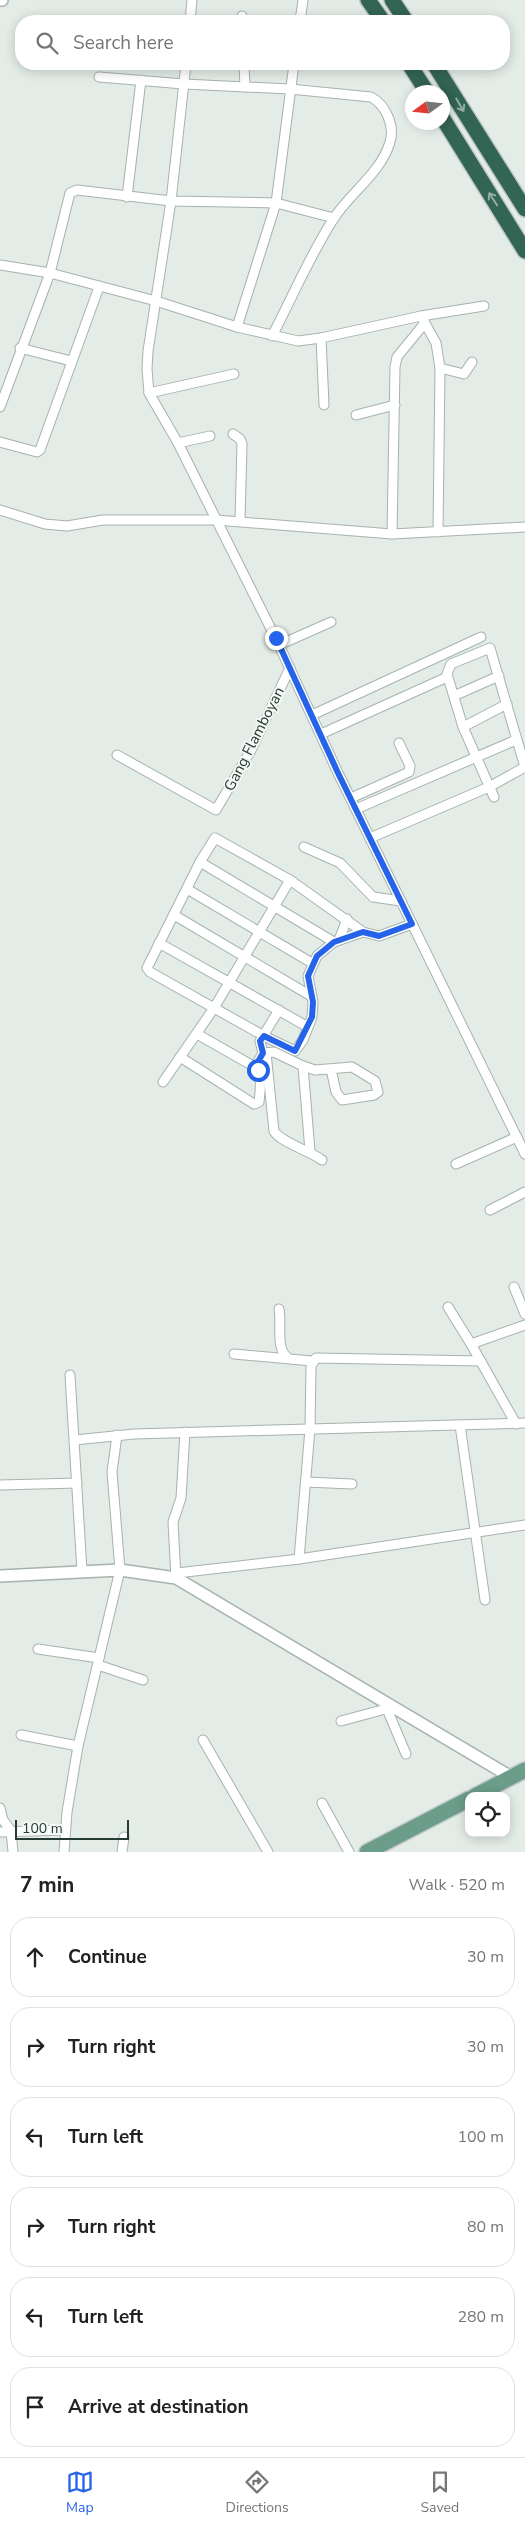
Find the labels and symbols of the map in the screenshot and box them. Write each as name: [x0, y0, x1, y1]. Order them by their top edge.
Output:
north arrow: [405, 85, 450, 130]
one-way arrow: [456, 97, 466, 111]
one-way arrow: [488, 192, 498, 206]
route end: [265, 627, 288, 650]
street label: Gang Flamboyan: [219, 683, 289, 795]
route start: [247, 1059, 270, 1082]
scale bar: [15, 1817, 129, 1840]

